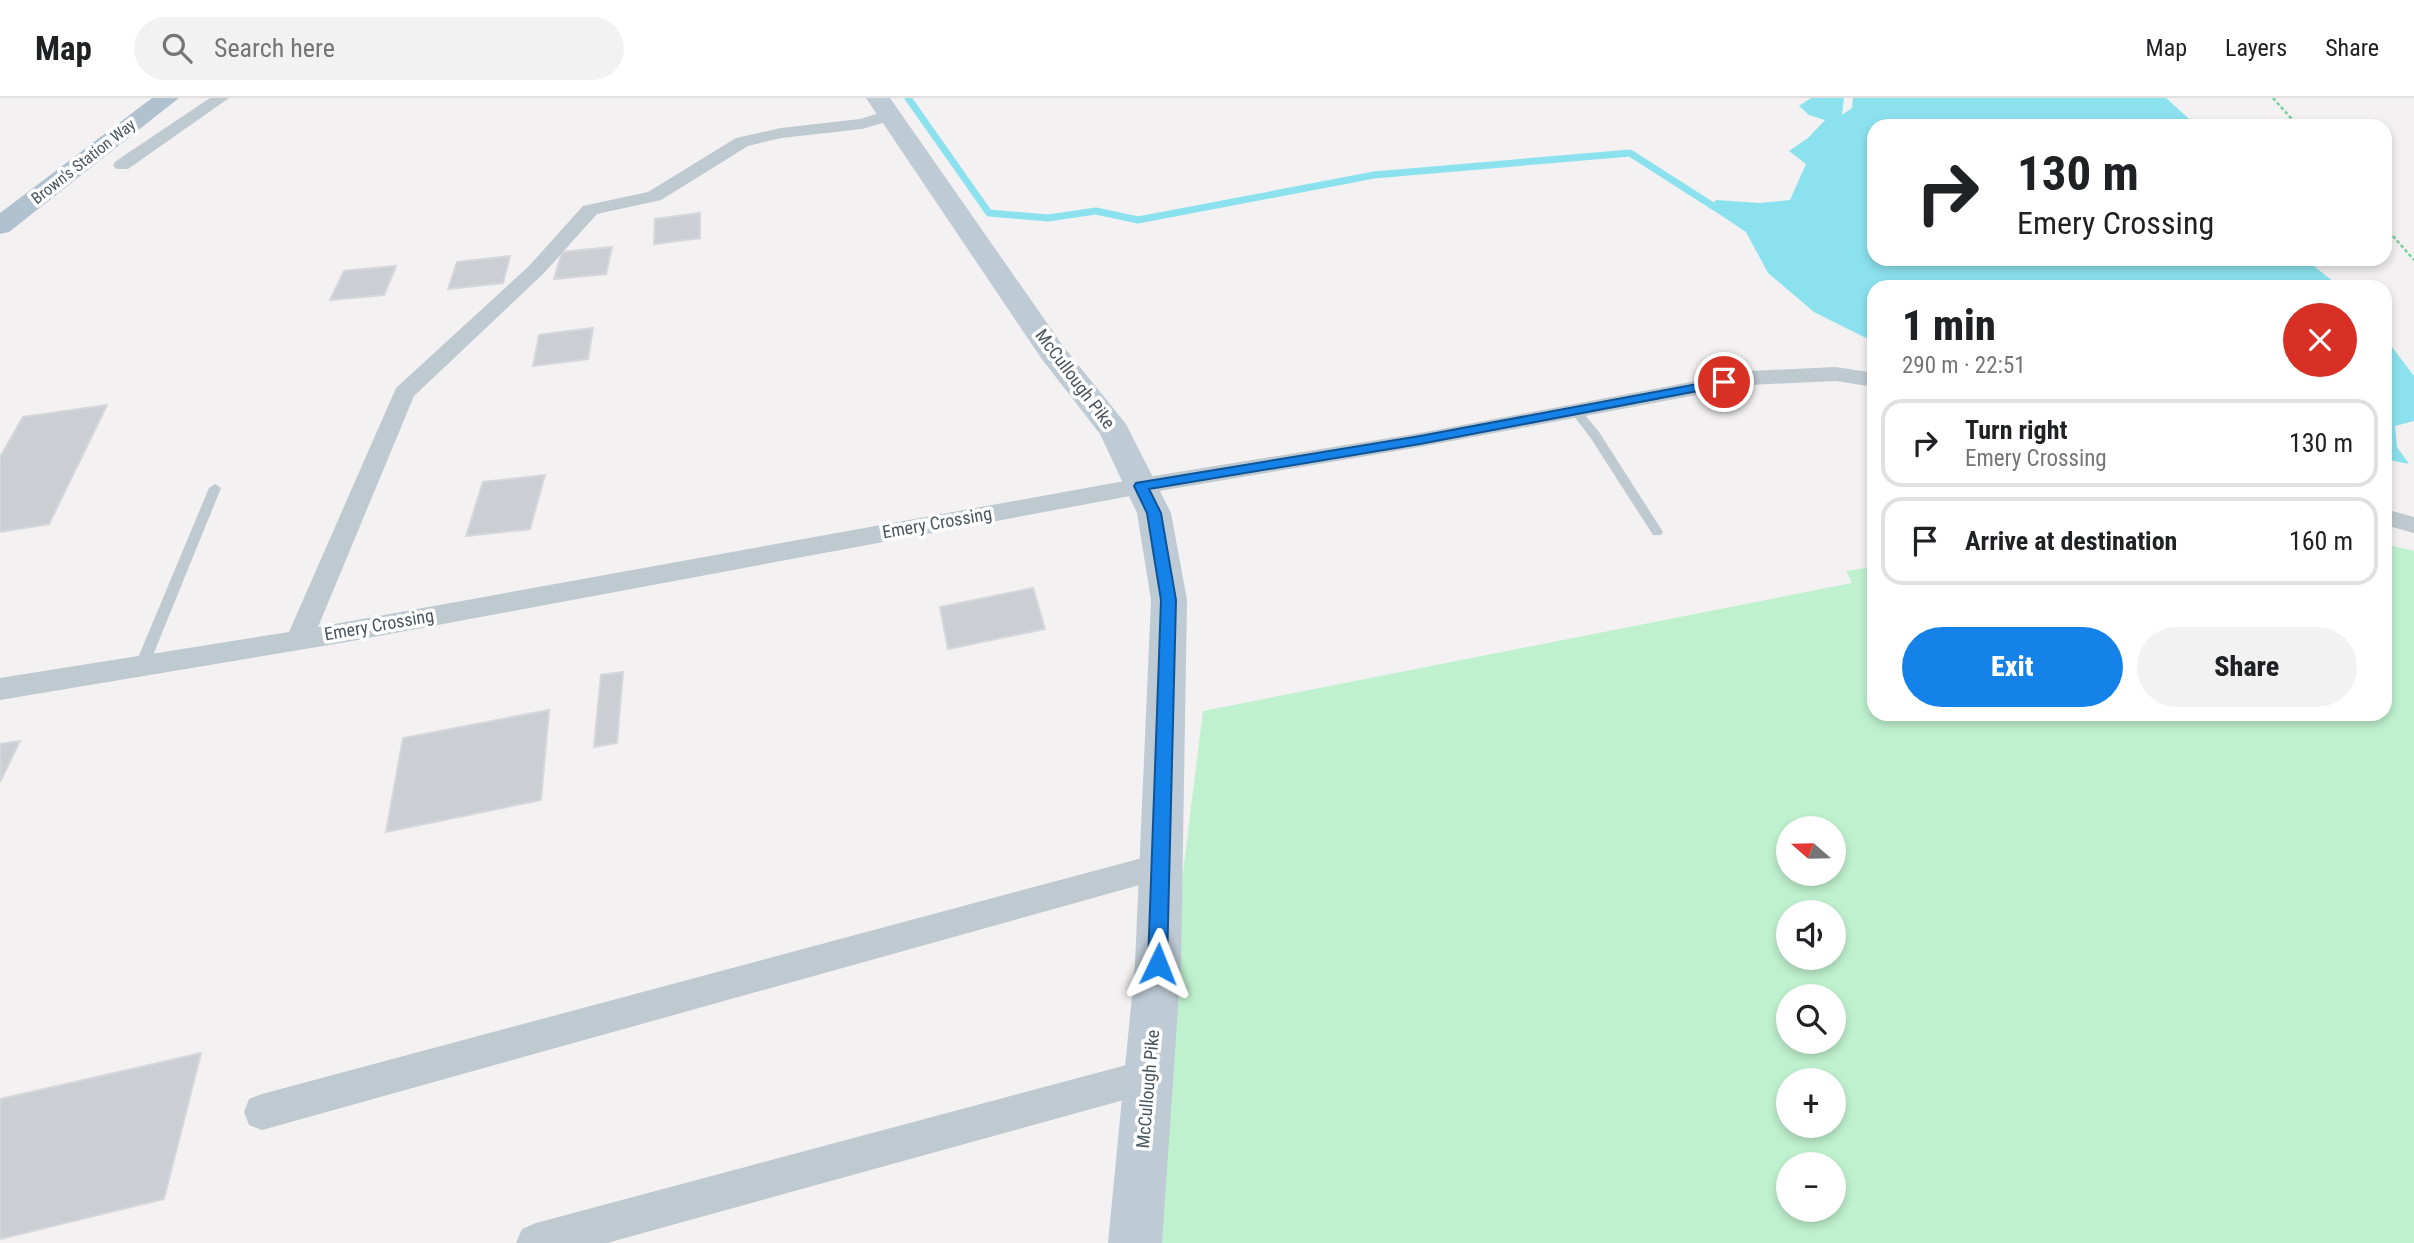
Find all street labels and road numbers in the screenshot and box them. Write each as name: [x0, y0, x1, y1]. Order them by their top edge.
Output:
street label: Brown's Station Way: [28, 115, 139, 208]
street label: McCullough Pike: [1031, 325, 1120, 433]
street label: Emery Crossing: [880, 503, 993, 542]
street label: Emery Crossing: [322, 605, 435, 644]
street label: McCullough Pike: [1132, 1029, 1163, 1149]

